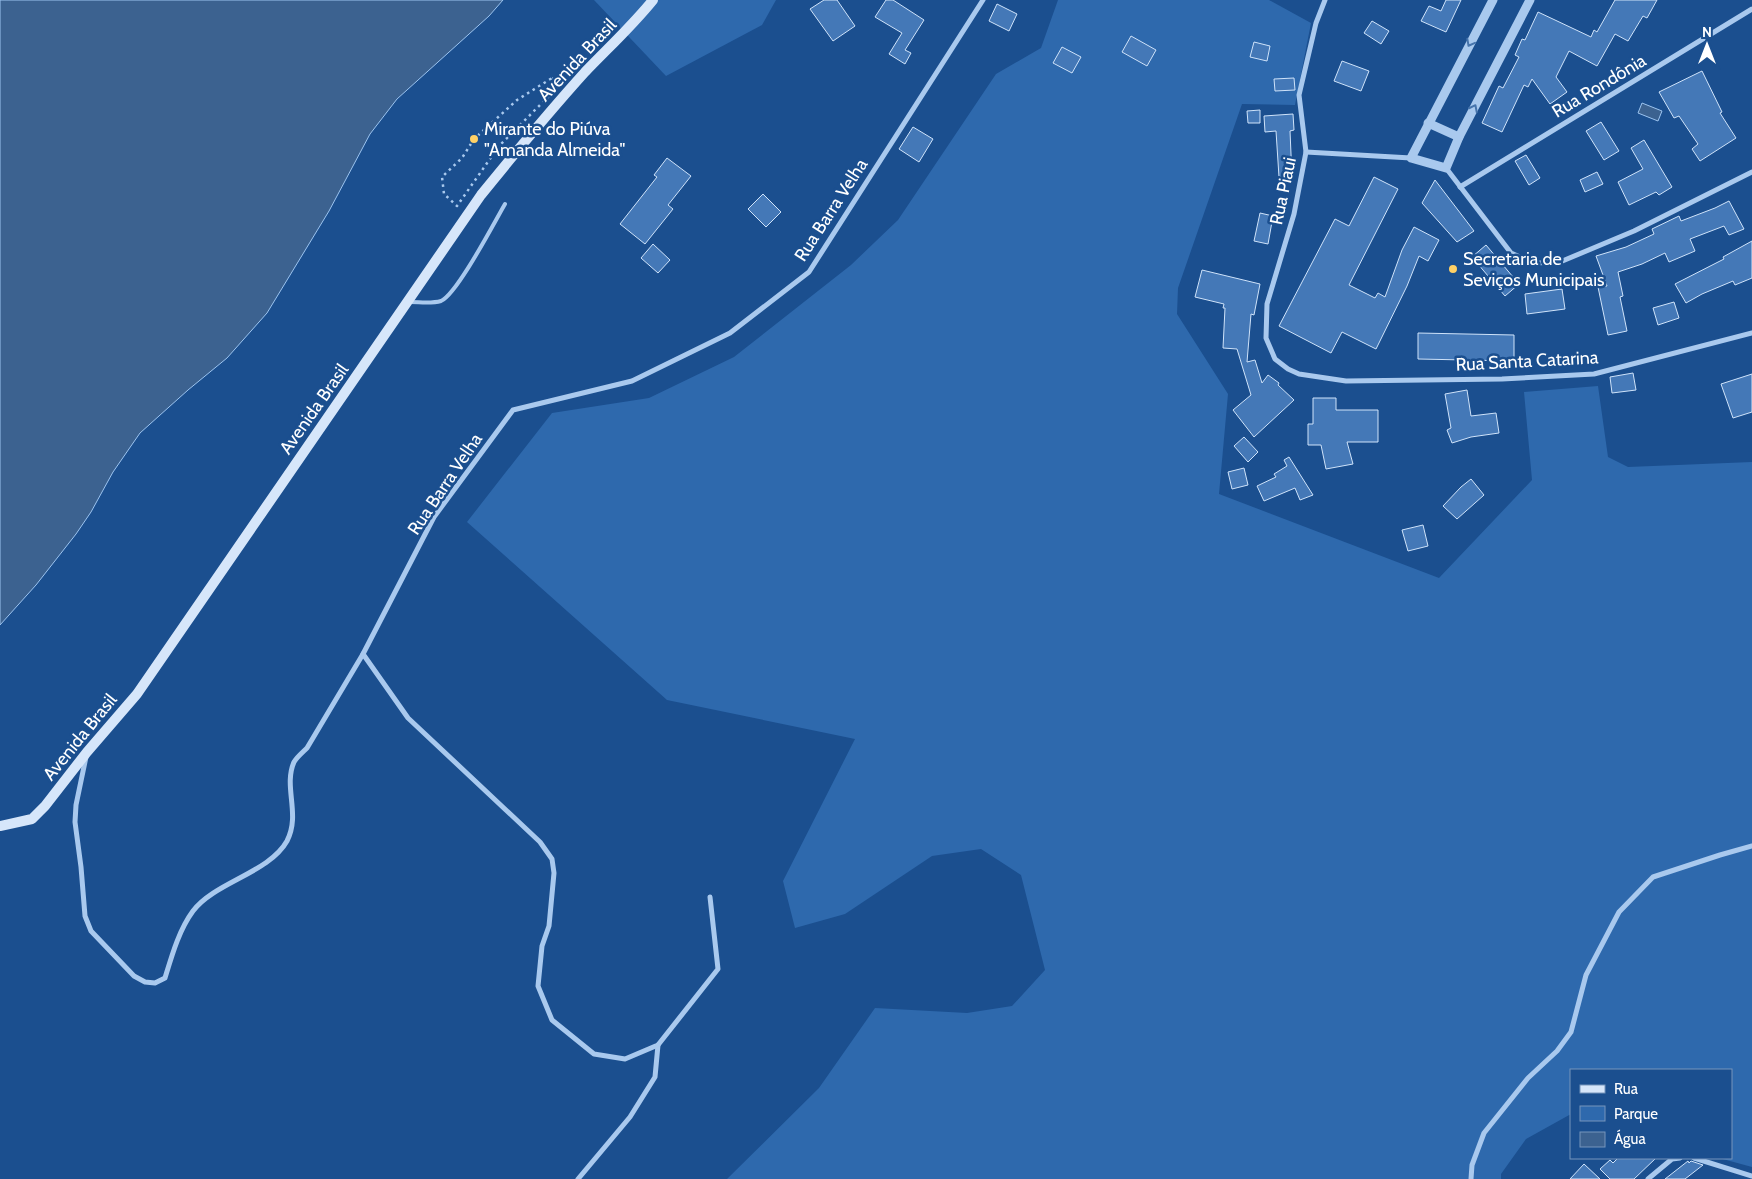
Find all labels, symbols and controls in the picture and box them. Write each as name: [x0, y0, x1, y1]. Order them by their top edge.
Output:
street label: Avenida Brasil: [533, 13, 621, 106]
north arrow: [1682, 20, 1732, 70]
text: N: [1702, 23, 1712, 41]
one-way arrow: [1466, 38, 1476, 47]
street label: Rua Rondônia: [1548, 49, 1650, 123]
one-way arrow: [1468, 104, 1478, 113]
place label: Mirante do Piúva "Amanda Almeida": [484, 118, 626, 161]
marker: Mirante do Piúva "Amanda Almeida": [468, 133, 480, 145]
street label: Rua Barra Velha: [790, 154, 873, 265]
street label: Rua Piaui: [1265, 155, 1301, 227]
place label: Secretaria de Seviços Municipais: [1463, 248, 1604, 291]
marker: Secretaria de Seviços Municipais: [1447, 263, 1459, 275]
street label: Rua Santa Catarina: [1455, 346, 1599, 376]
street label: Avenida Brasil: [275, 359, 354, 458]
street label: Rua Barra Velha: [403, 429, 487, 539]
street label: Avenida Brasil: [38, 689, 122, 785]
legend: [1570, 1069, 1732, 1159]
text: Rua: [1614, 1080, 1639, 1098]
text: Parque: [1614, 1105, 1658, 1123]
text: Água: [1614, 1129, 1646, 1148]

